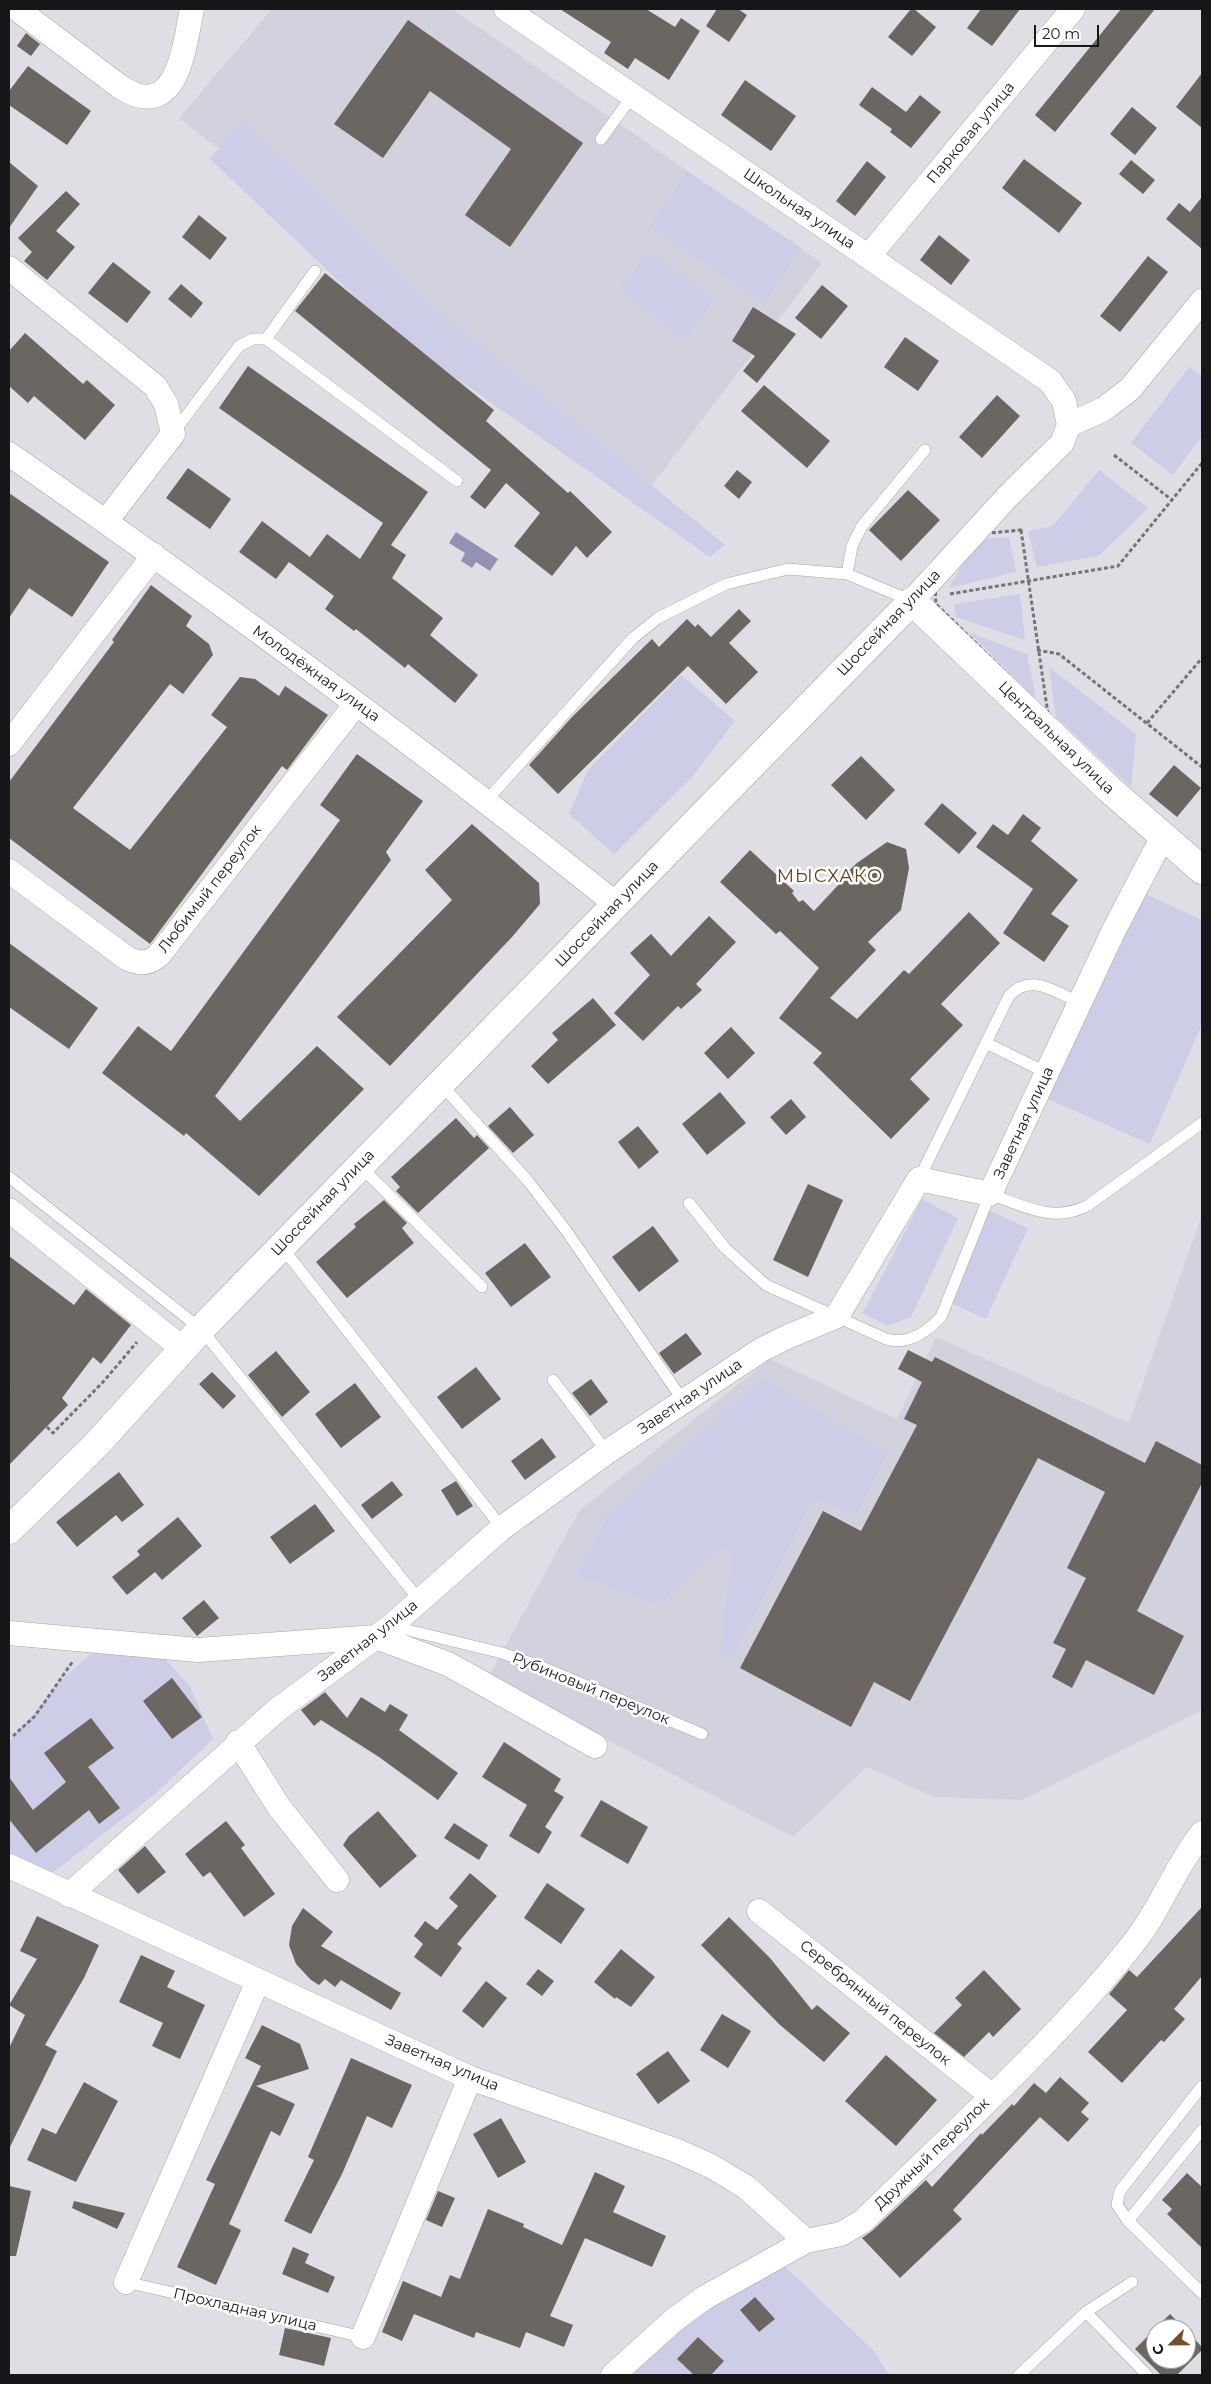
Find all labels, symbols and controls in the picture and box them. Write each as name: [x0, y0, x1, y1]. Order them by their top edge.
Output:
scale bar: [1036, 15, 1101, 47]
text: 20 m: [1042, 24, 1080, 43]
street label: Парковая улица: [923, 79, 1019, 187]
street label: Школьная улица: [740, 165, 858, 253]
street label: Шоссейная улица: [834, 566, 944, 680]
street label: Молодёжная улица: [249, 622, 383, 726]
street label: Центральная улица: [994, 678, 1118, 798]
street label: Любимый переулок: [154, 821, 266, 957]
street label: Шоссейная улица: [552, 857, 662, 971]
district label: МЫСХАКО: [776, 866, 884, 888]
street label: Заветная улица: [990, 1064, 1058, 1182]
street label: Шоссейная улица: [268, 1146, 378, 1260]
street label: Заветная улица: [634, 1355, 746, 1439]
street label: Заветная улица: [314, 1596, 422, 1686]
street label: Рубиновый переулок: [510, 1649, 672, 1729]
street label: Серебрянный переулок: [796, 1937, 954, 2069]
street label: Заветная улица: [382, 2031, 502, 2095]
street label: Дружный переулок: [871, 2094, 993, 2214]
street label: Прохладная улица: [172, 2285, 318, 2335]
north arrow: [1146, 2319, 1196, 2369]
text: С: [1148, 2341, 1168, 2358]

